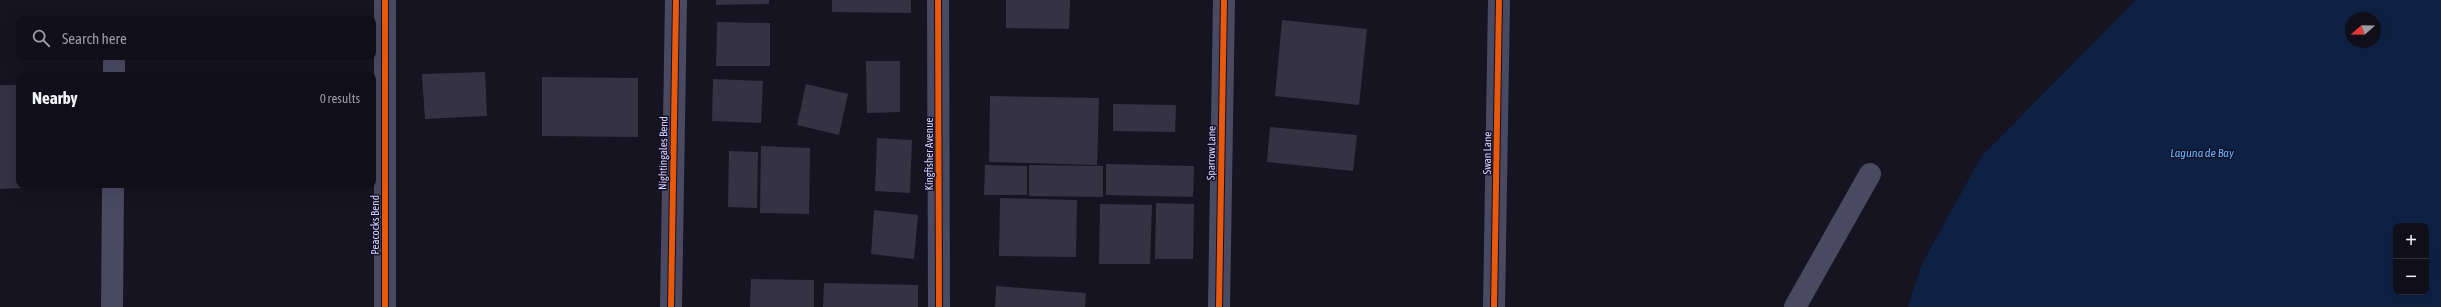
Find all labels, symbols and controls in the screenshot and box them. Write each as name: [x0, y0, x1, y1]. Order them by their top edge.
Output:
north arrow: [2345, 12, 2381, 48]
search box: [16, 16, 376, 60]
icon: search: [30, 27, 52, 49]
text: Search here: [62, 30, 127, 47]
text: Nearby: [32, 88, 78, 108]
text: 0 results: [320, 91, 360, 106]
street label: Nightingales Bend: [656, 116, 670, 190]
street label: Kingfisher Avenue: [923, 118, 935, 190]
street label: Sparrow Lane: [1205, 126, 1217, 180]
street label: Swan Lane: [1481, 132, 1493, 174]
water label: Laguna de Bay: [2170, 146, 2234, 160]
street label: Peacocks Bend: [369, 195, 381, 255]
map controls: [2393, 223, 2429, 295]
button: +: [2393, 223, 2429, 259]
button: −: [2393, 259, 2429, 295]

